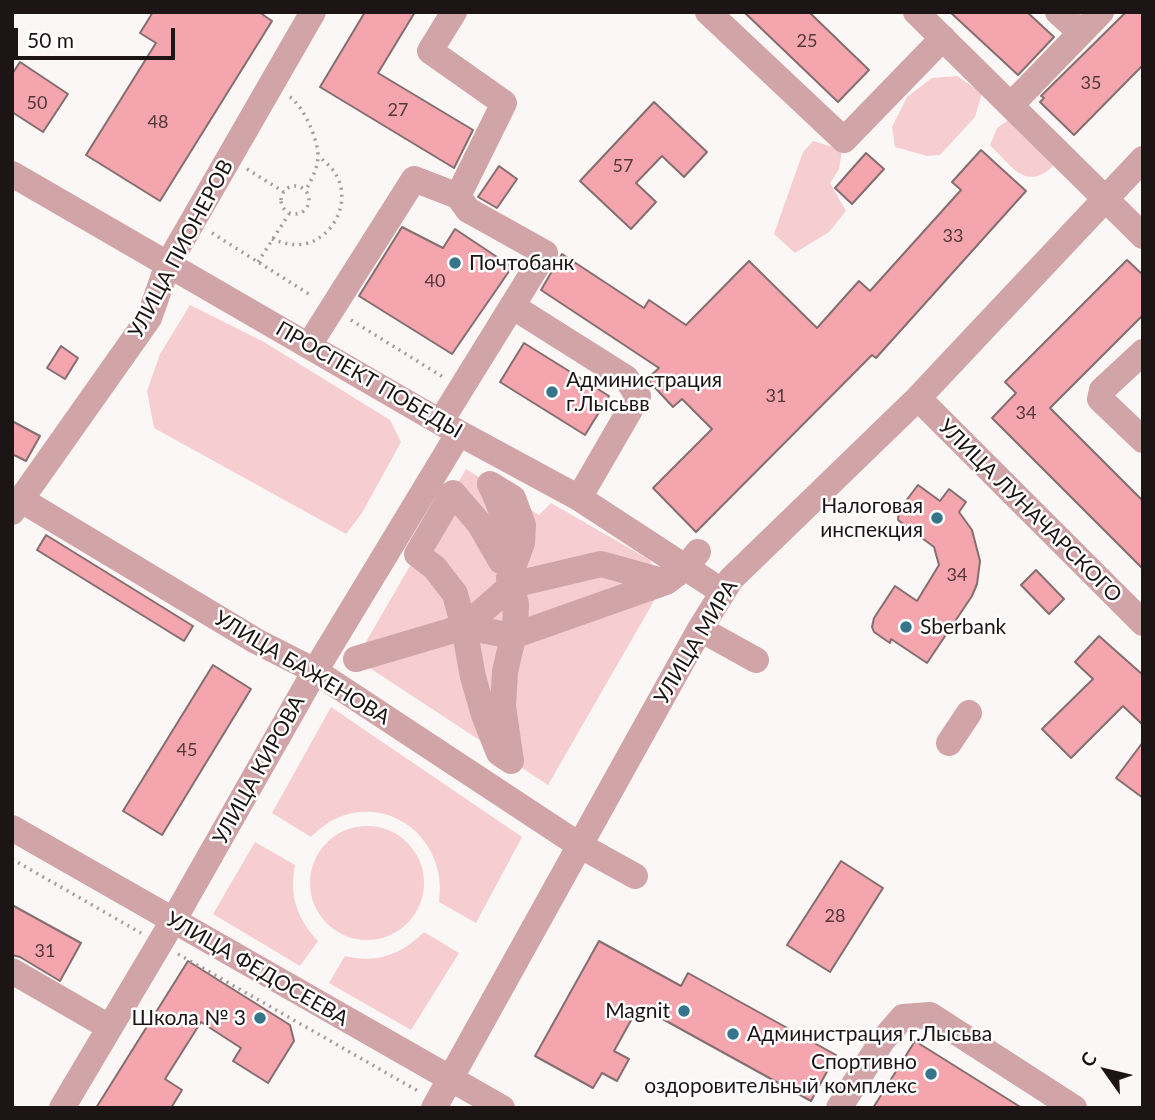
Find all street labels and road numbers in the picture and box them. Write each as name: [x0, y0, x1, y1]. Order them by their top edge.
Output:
street label: УЛИЦА ПИОНЕРОВ: [123, 155, 239, 343]
street label: ПРОСПЕКТ ПОБЕДЫ: [271, 316, 467, 444]
street label: УЛИЦА ЛУНАЧАРСКОГО: [933, 414, 1127, 608]
street label: УЛИЦА МИРА: [649, 575, 743, 709]
street label: УЛИЦА БАЖЕНОВА: [210, 606, 394, 730]
street label: УЛИЦА КИРОВА: [208, 691, 310, 849]
street label: УЛИЦА ФЕДОСЕЕВА: [161, 906, 353, 1032]

